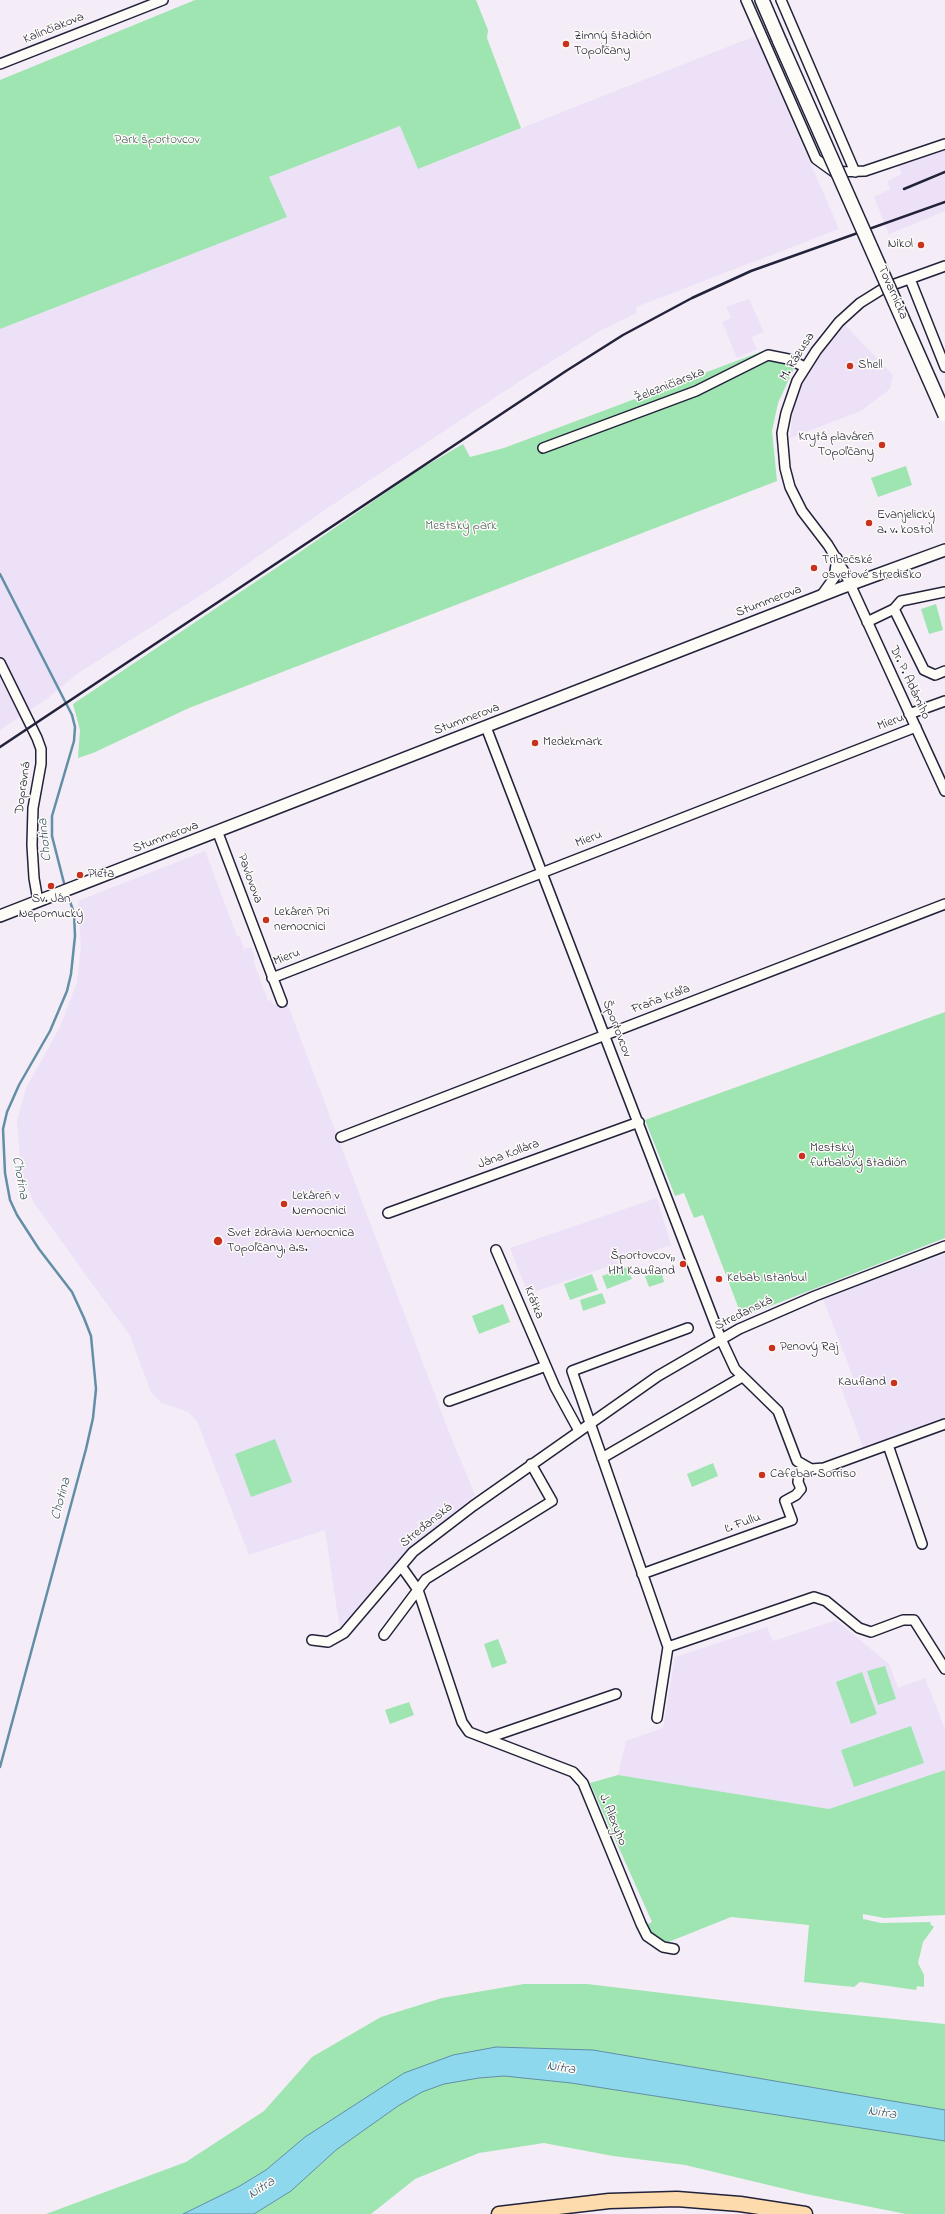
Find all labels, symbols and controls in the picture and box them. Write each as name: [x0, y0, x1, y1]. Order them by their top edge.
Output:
street label: Kalinčiakova: [21, 10, 87, 48]
place label: Zimný štadión Topoľčany: [574, 29, 652, 60]
marker: Zimný štadión Topoľčany: [561, 39, 571, 49]
park label: Park športovcov: [115, 133, 199, 149]
place label: Nikol: [888, 237, 913, 253]
marker: Nikol: [916, 240, 926, 250]
street label: Tovarnícka: [873, 264, 911, 322]
street label: M. Rázusa: [777, 330, 819, 384]
place label: Shell: [858, 358, 883, 374]
marker: Shell: [845, 361, 855, 371]
street label: Železničiarska: [633, 365, 707, 407]
place label: Krytá plaváreň Topoľčany: [798, 430, 874, 461]
marker: Krytá plaváreň Topoľčany: [877, 440, 887, 450]
place label: Evanjelický a. v. kostol: [877, 508, 935, 539]
marker: Evanjelický a. v. kostol: [864, 518, 874, 528]
park label: Mestský park: [425, 519, 497, 535]
place label: Tribečské osvetové stredisko: [822, 553, 921, 584]
marker: Tribečské osvetové stredisko: [809, 563, 819, 573]
street label: Stummerova: [734, 582, 804, 622]
street label: Dr. P. Adámiho: [885, 644, 933, 722]
street label: Stummerova: [432, 700, 502, 740]
street label: Mieru: [875, 711, 907, 735]
place label: Medekmark: [543, 735, 602, 751]
marker: Medekmark: [530, 738, 540, 748]
street label: Dopravná: [13, 761, 35, 815]
water label: Chotina: [35, 818, 57, 862]
street label: Stummerova: [131, 818, 201, 858]
street label: Mieru: [573, 828, 605, 852]
street label: Pavlovova: [233, 852, 265, 906]
place label: Pieta: [88, 867, 114, 883]
marker: Pieta: [75, 870, 85, 880]
marker: Sv. Ján Nepomucký: [46, 881, 56, 891]
place label: Sv. Ján Nepomucký: [19, 892, 83, 923]
place label: Lekáreň Pri nemocnici: [274, 905, 330, 936]
marker: Lekáreň Pri nemocnici: [261, 915, 271, 925]
street label: Mieru: [271, 946, 303, 970]
street label: Fraňa Kráľa: [629, 982, 693, 1018]
street label: Športovcov: [598, 998, 634, 1060]
street label: Jána Kollára: [476, 1137, 542, 1173]
place label: Mestský futbalový štadión: [810, 1141, 907, 1172]
marker: Mestský futbalový štadión: [797, 1151, 807, 1161]
water label: Chotina: [7, 1155, 31, 1201]
place label: Lekáreň v Nemocnici: [292, 1189, 346, 1220]
marker: Lekáreň v Nemocnici: [279, 1199, 289, 1209]
place label: Svet zdravia Nemocnica Topoľčany, a.s.: [227, 1226, 354, 1257]
marker: Svet zdravia Nemocnica Topoľčany, a.s.: [212, 1235, 224, 1247]
place label: Športovcov,, HM Kaufland: [608, 1249, 675, 1280]
marker: Športovcov,, HM Kaufland: [678, 1259, 688, 1269]
place label: Kebab Istanbul: [727, 1271, 807, 1287]
marker: Kebab Istanbul: [714, 1274, 724, 1284]
street label: Krátka: [519, 1284, 547, 1322]
street label: Streďanská: [713, 1293, 775, 1335]
place label: Penový Raj: [780, 1340, 838, 1356]
marker: Penový Raj: [767, 1343, 777, 1353]
place label: Kaufland: [838, 1375, 886, 1391]
marker: Kaufland: [889, 1378, 899, 1388]
place label: Cafebar Sorriso: [770, 1467, 856, 1483]
marker: Cafebar Sorriso: [757, 1470, 767, 1480]
water label: Chotina: [48, 1476, 76, 1522]
street label: Streďanská: [398, 1500, 456, 1552]
street label: Ľ. Fullu: [723, 1510, 763, 1538]
street label: J. Alexyho: [595, 1792, 629, 1848]
water label: Nitra: [546, 2059, 576, 2079]
water label: Nitra: [867, 2104, 897, 2124]
water label: Nitra: [245, 2174, 279, 2204]

